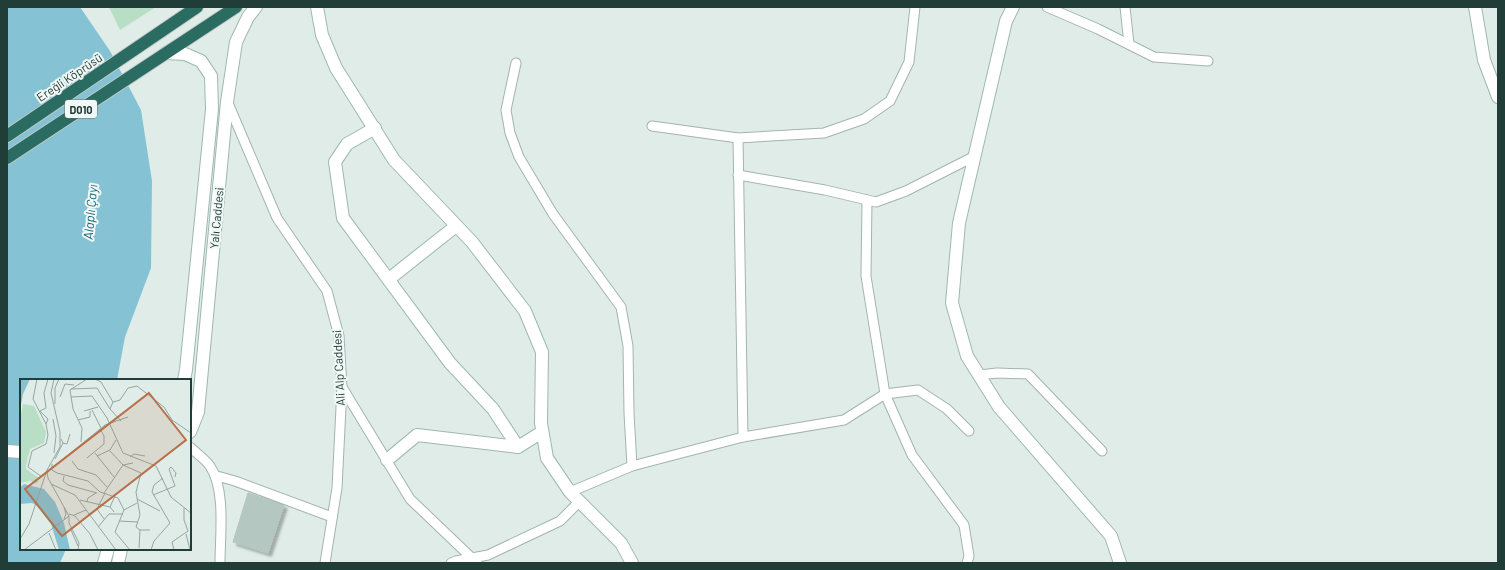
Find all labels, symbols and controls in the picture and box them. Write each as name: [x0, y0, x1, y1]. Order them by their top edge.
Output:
street label: Ereğli Köprüsü: [34, 50, 104, 104]
road number: D010: [65, 100, 97, 118]
water label: Alaplı Çayı: [80, 183, 100, 240]
street label: Yalı Caddesi: [206, 187, 226, 249]
street label: Ali Alp Caddesi: [329, 330, 347, 406]
inset map: [20, 379, 191, 550]

